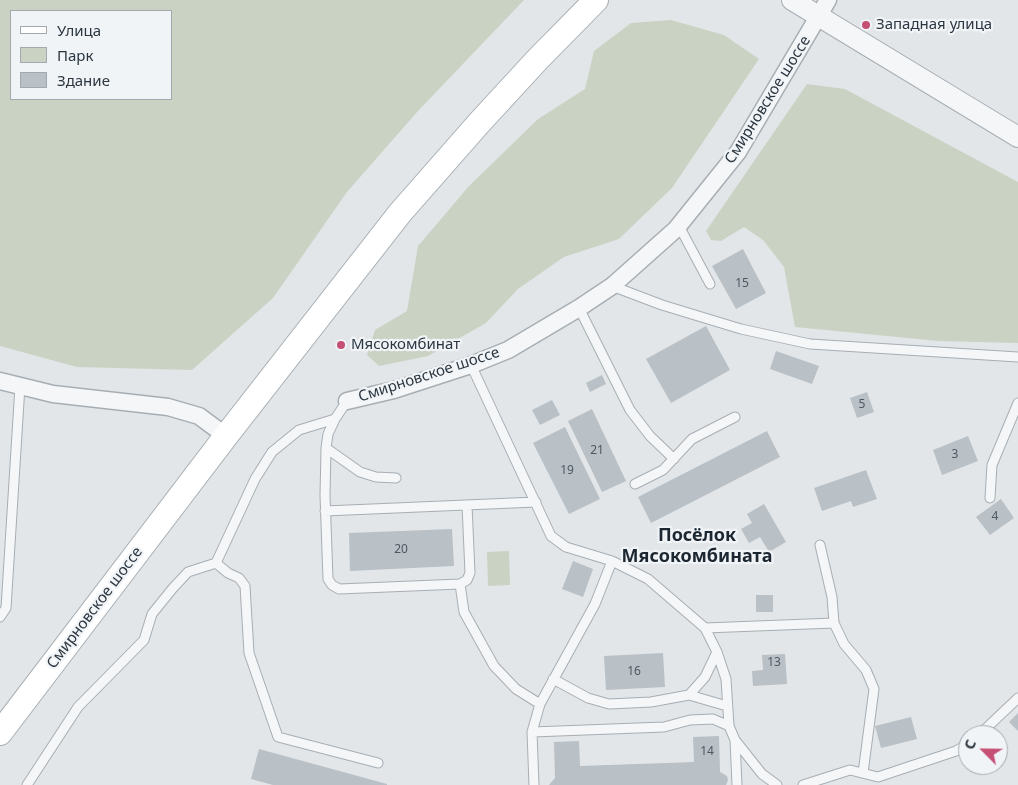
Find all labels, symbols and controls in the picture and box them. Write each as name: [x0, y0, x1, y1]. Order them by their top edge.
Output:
legend: [10, 10, 172, 100]
place label: Западная улица: [876, 16, 992, 34]
marker: Западная улица: [860, 19, 872, 31]
text: Улица: [57, 20, 101, 40]
street label: Смирновское шоссе: [721, 33, 815, 167]
text: Парк: [57, 45, 93, 65]
text: Здание: [57, 70, 110, 90]
house number: 15: [735, 277, 749, 291]
place label: Мясокомбинат: [351, 336, 460, 354]
marker: Мясокомбинат: [335, 339, 347, 351]
street label: Смирновское шоссе: [356, 344, 502, 406]
house number: 5: [859, 398, 865, 412]
house number: 21: [590, 444, 604, 458]
house number: 3: [952, 448, 958, 462]
house number: 19: [560, 464, 574, 478]
house number: 4: [992, 510, 998, 524]
district label: Посёлок Мясокомбината: [622, 525, 772, 568]
house number: 20: [394, 543, 408, 557]
street label: Смирновское шоссе: [43, 544, 147, 672]
house number: 13: [767, 656, 781, 670]
house number: 16: [627, 665, 641, 679]
north arrow: [958, 725, 1008, 775]
text: С: [959, 736, 980, 752]
house number: 14: [700, 745, 714, 759]

